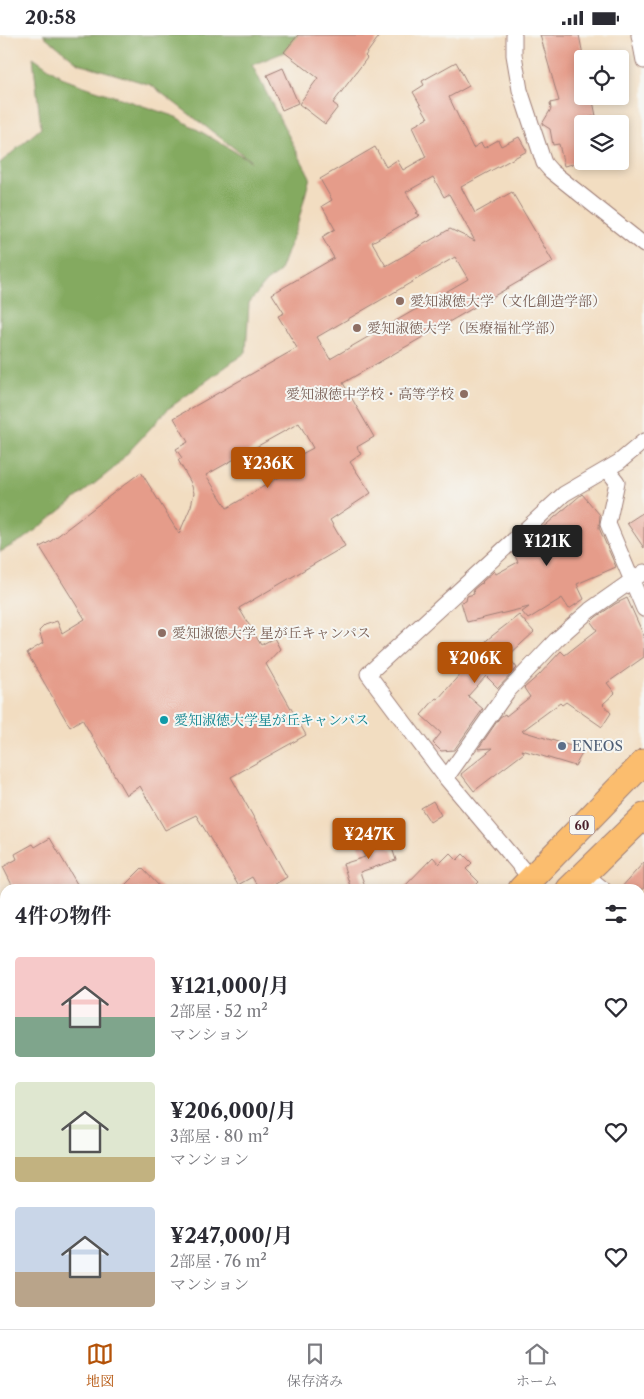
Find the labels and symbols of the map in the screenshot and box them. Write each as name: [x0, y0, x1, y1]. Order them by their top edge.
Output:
place label: 愛知淑徳大学（文化創造学部）: [410, 292, 606, 310]
marker: 愛知淑徳大学（文化創造学部）: [394, 295, 406, 307]
place label: 愛知淑徳大学（医療福祉学部）: [367, 319, 563, 337]
marker: 愛知淑徳大学（医療福祉学部）: [351, 322, 363, 334]
place label: 愛知淑徳中学校・高等学校: [286, 385, 454, 403]
marker: 愛知淑徳中学校・高等学校: [458, 388, 470, 400]
pin: ¥236K: [233, 447, 303, 489]
pin: ¥121K: [512, 525, 582, 567]
place label: 愛知淑徳大学 星が丘キャンパス: [172, 624, 371, 642]
marker: 愛知淑徳大学 星が丘キャンパス: [156, 627, 168, 639]
pin: ¥206K: [440, 641, 510, 684]
place label: 愛知淑徳大学星が丘キャンパス: [174, 711, 369, 729]
marker: 愛知淑徳大学星が丘キャンパス: [158, 714, 170, 726]
place label: ENEOS: [572, 737, 623, 755]
marker: ENEOS: [556, 740, 568, 752]
road number: 60: [570, 815, 594, 835]
pin: ¥247K: [334, 817, 404, 860]

